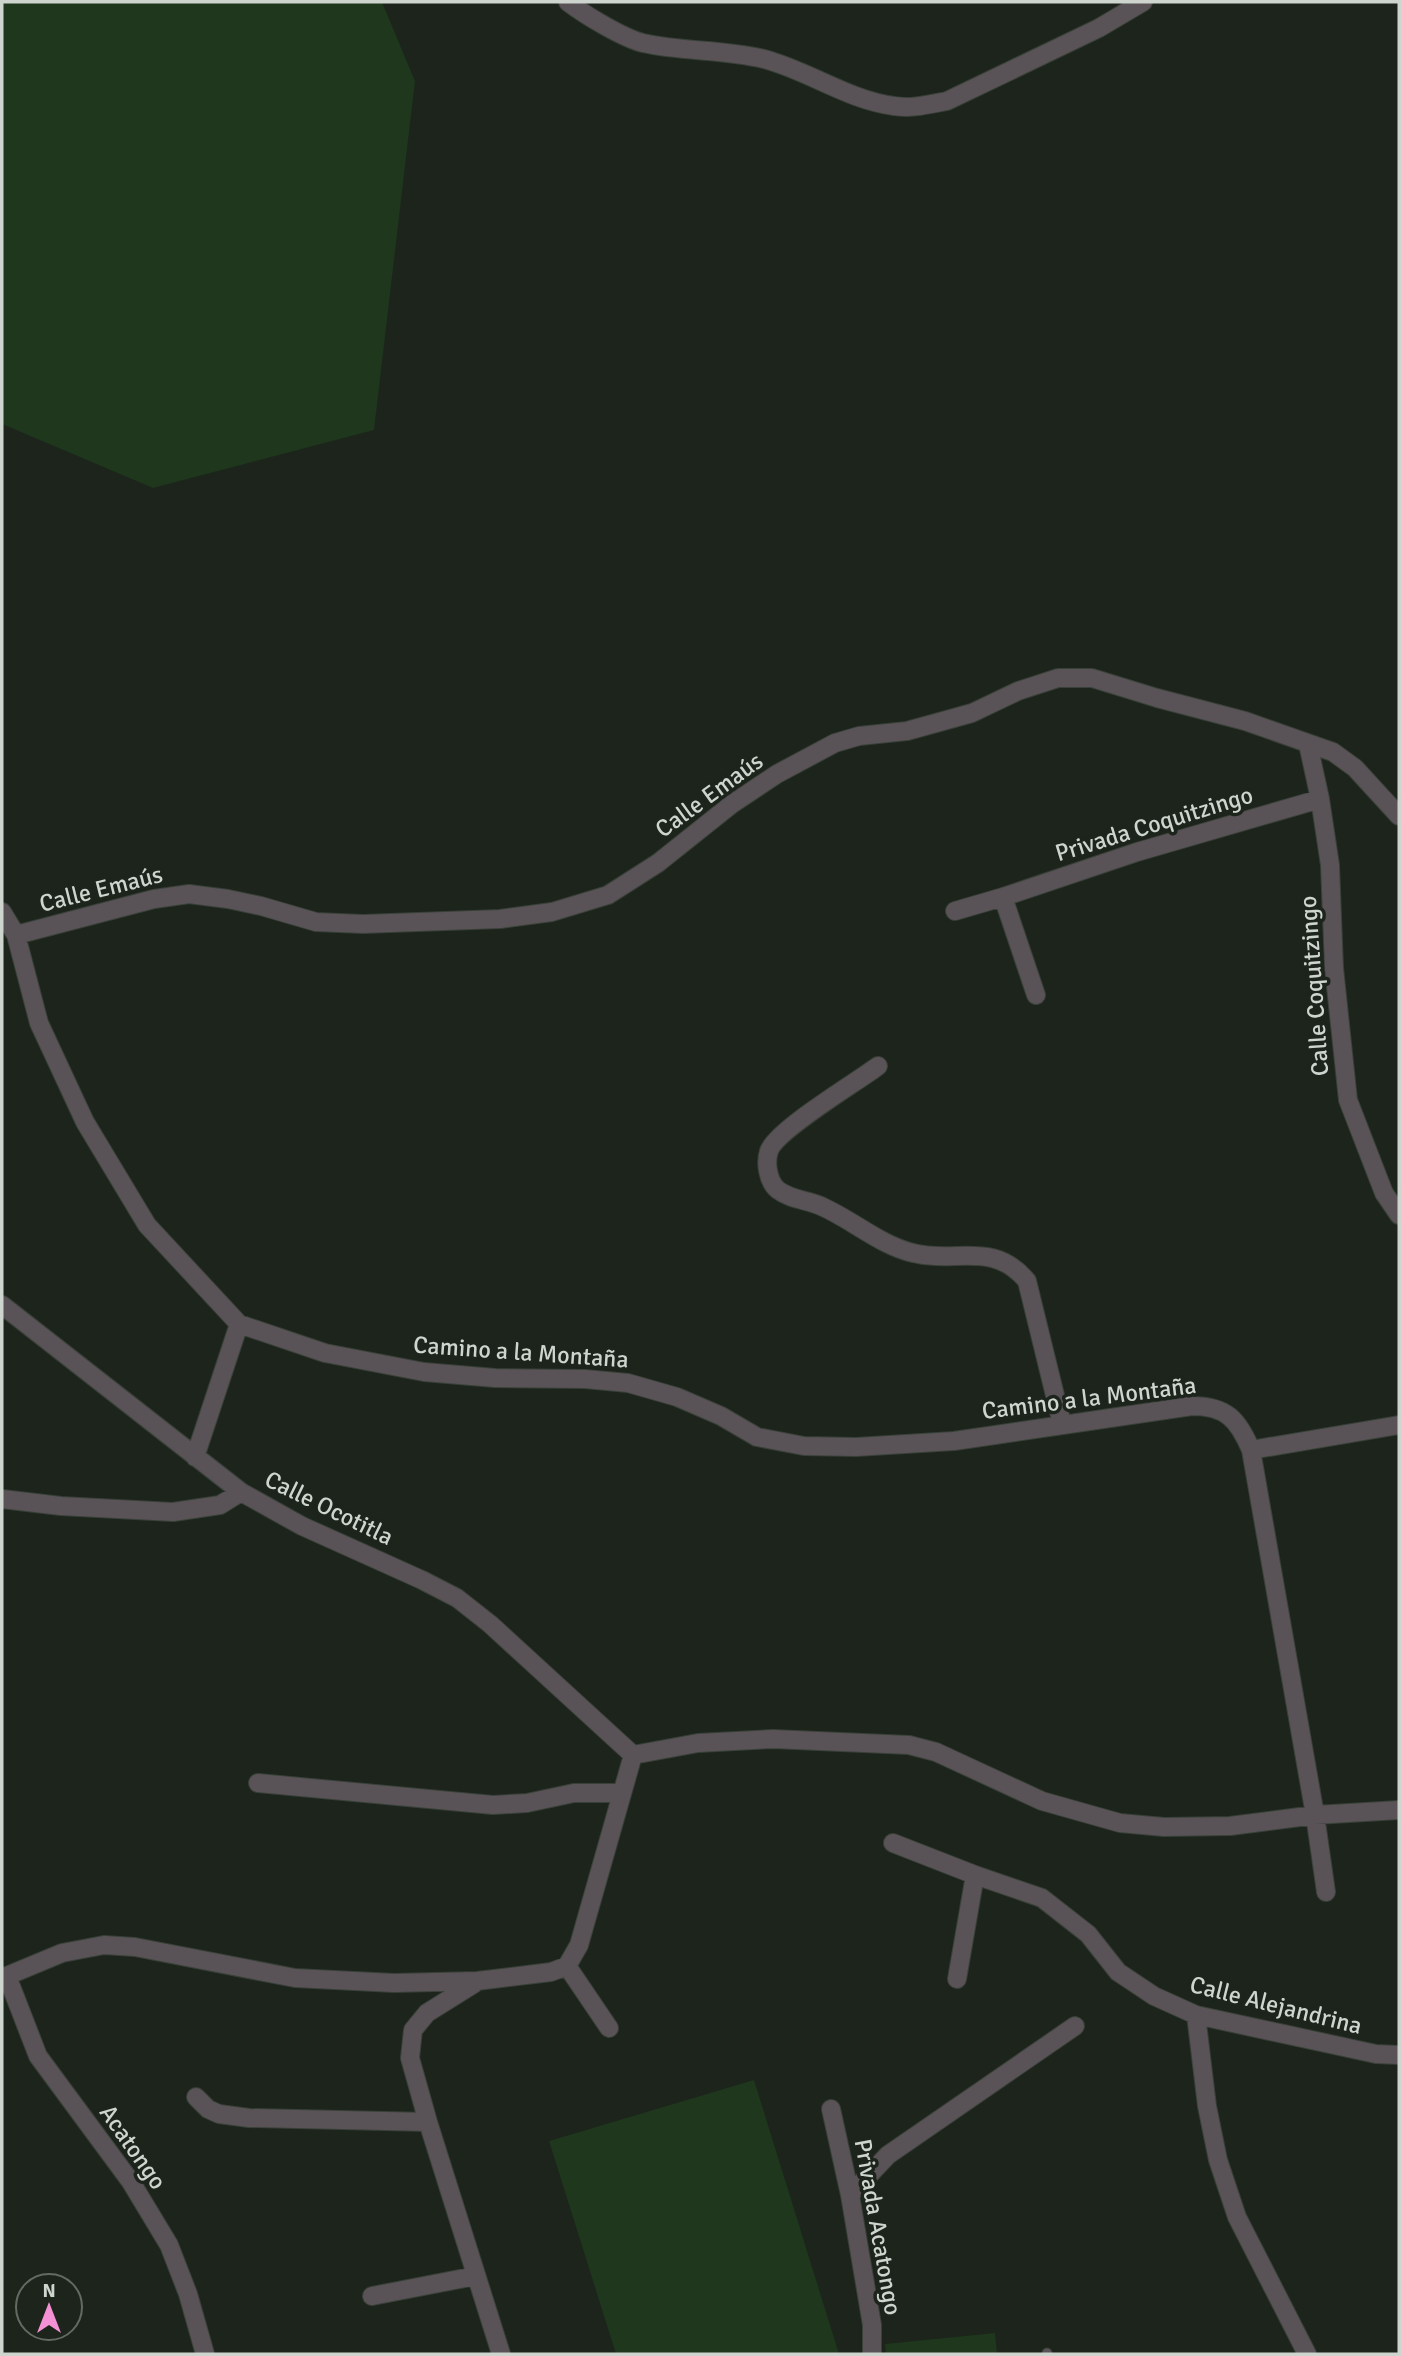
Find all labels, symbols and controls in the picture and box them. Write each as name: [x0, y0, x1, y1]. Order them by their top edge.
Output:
street label: Calle Emaús: [649, 746, 769, 844]
street label: Privada Coquitzingo: [1052, 780, 1256, 868]
street label: Calle Emaús: [36, 859, 166, 919]
street label: Calle Coquitzingo: [1293, 895, 1335, 1077]
street label: Camino a la Montaña: [412, 1330, 630, 1374]
street label: Camino a la Montaña: [980, 1370, 1198, 1426]
street label: Calle Ocotitla: [260, 1464, 398, 1552]
street label: Calle Alejandrina: [1187, 1969, 1365, 2041]
street label: Acatongo: [93, 2099, 173, 2195]
street label: Privada Acatongo: [848, 2137, 908, 2317]
north arrow: [14, 2272, 84, 2342]
text: N: [42, 2279, 56, 2303]

